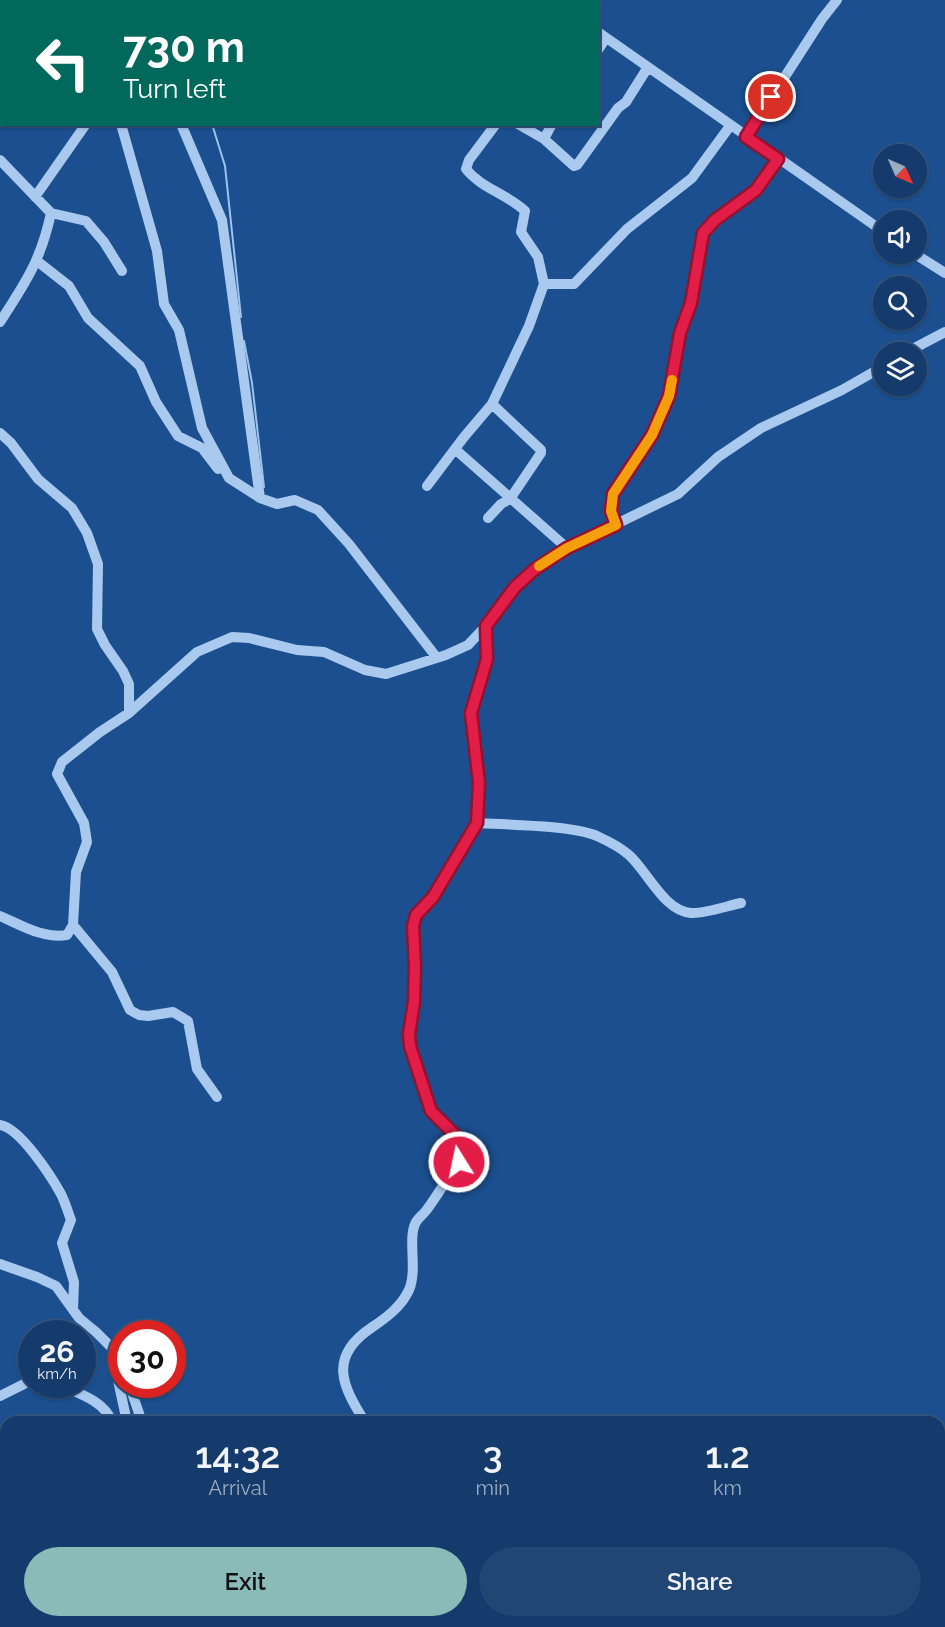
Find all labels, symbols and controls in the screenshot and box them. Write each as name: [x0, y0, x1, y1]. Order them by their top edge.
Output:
text: 730 m: [123, 23, 245, 72]
icon: left: [24, 24, 102, 102]
pin: [745, 71, 796, 122]
text: Turn left: [123, 73, 226, 104]
icon: arrive: [754, 80, 787, 113]
north arrow: [873, 144, 927, 198]
map controls: [873, 144, 927, 396]
button: sound: [873, 210, 927, 264]
button: search: [873, 276, 927, 330]
button: layers: [873, 342, 927, 396]
position arrow: [427, 1130, 491, 1194]
speed limit sign: 30: [108, 1320, 186, 1398]
text: 26: [39, 1334, 75, 1369]
text: km/h: [37, 1365, 77, 1383]
text: 14:32: [195, 1434, 280, 1476]
text: 3: [483, 1434, 503, 1476]
text: 1.2: [705, 1434, 750, 1476]
text: Arrival: [208, 1476, 267, 1500]
text: min: [476, 1476, 510, 1500]
text: km: [713, 1476, 742, 1500]
button: Exit: [24, 1547, 467, 1616]
button: Share: [479, 1547, 921, 1616]

